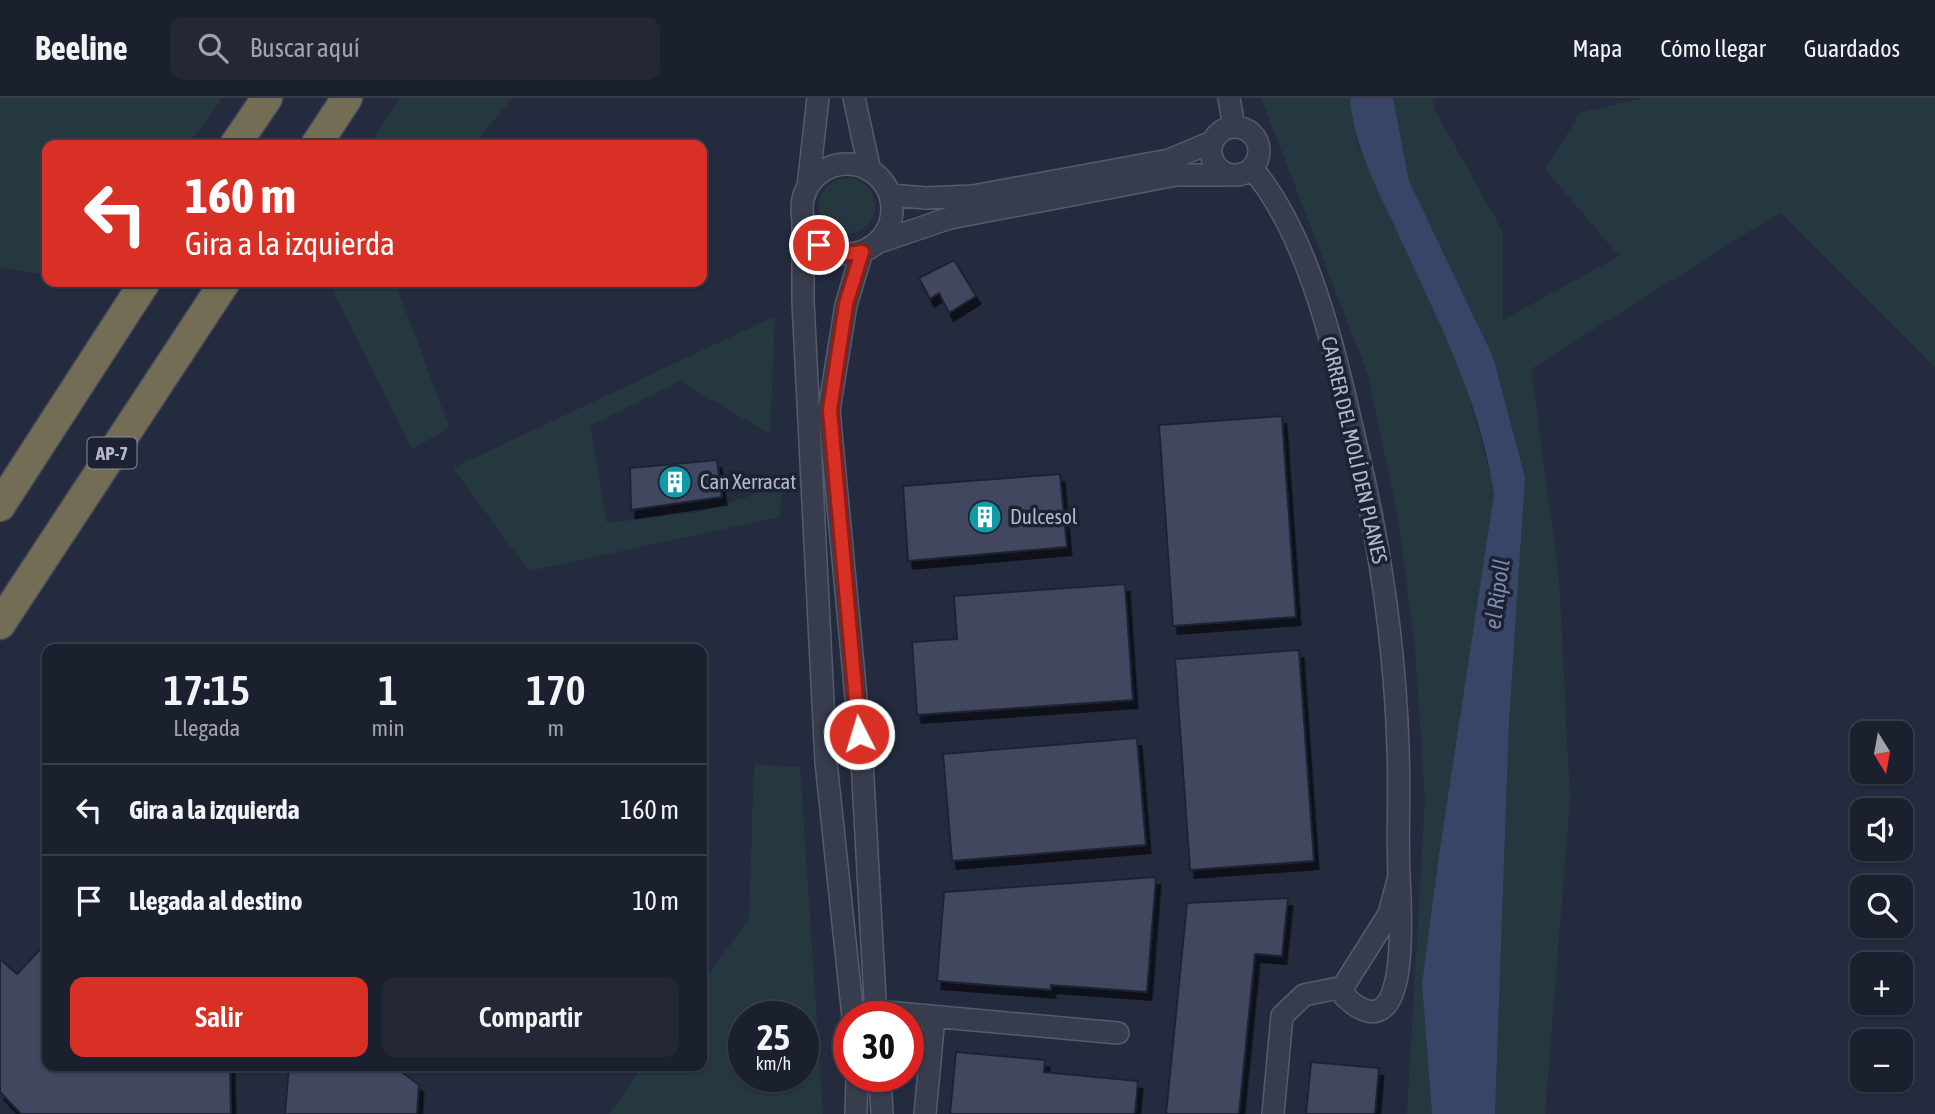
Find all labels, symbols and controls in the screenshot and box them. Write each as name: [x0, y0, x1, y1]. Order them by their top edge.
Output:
search box: [170, 17, 660, 80]
text: Beeline: [35, 29, 128, 67]
icon: search: [194, 29, 232, 67]
text: Buscar aquí: [250, 33, 360, 63]
text: Mapa: [1573, 35, 1622, 62]
text: Cómo llegar: [1660, 35, 1766, 62]
text: Guardados: [1804, 35, 1900, 62]
text: 160 m: [185, 167, 296, 223]
icon: left: [70, 168, 161, 259]
pin: [789, 215, 849, 275]
text: Gira a la izquierda: [185, 225, 395, 262]
icon: arrive: [800, 226, 838, 264]
street label: CARRER DEL MOLÍ DEN PLANES: [1317, 334, 1393, 566]
road number: AP-7: [88, 438, 136, 468]
building icon: Can Xerracat: [656, 463, 694, 501]
place label: Can Xerracat: [700, 469, 796, 493]
building icon: Dulcesol: [966, 498, 1004, 536]
place label: Dulcesol: [1010, 504, 1078, 528]
water label: el Ripoll: [1479, 557, 1515, 631]
text: 17:15: [164, 666, 250, 714]
text: 1: [378, 666, 398, 714]
text: 170: [526, 666, 585, 714]
position arrow: [822, 697, 896, 771]
text: Llegada: [173, 715, 240, 741]
text: min: [372, 715, 405, 741]
text: m: [548, 715, 564, 741]
north arrow: [1850, 721, 1913, 784]
map controls: [1850, 721, 1913, 1092]
icon: left: [70, 791, 108, 829]
text: Gira a la izquierda: [129, 795, 300, 825]
text: 160 m: [620, 795, 679, 825]
button: sound: [1850, 798, 1913, 861]
button: search: [1850, 875, 1913, 938]
icon: arrive: [70, 882, 108, 920]
text: Llegada al destino: [129, 886, 302, 916]
text: 10 m: [632, 886, 679, 916]
button: +: [1850, 952, 1913, 1015]
button: Salir: [70, 977, 368, 1057]
button: Compartir: [382, 977, 679, 1057]
speed limit sign: 30: [833, 1001, 924, 1092]
text: 25: [757, 1017, 790, 1057]
button: −: [1850, 1029, 1913, 1092]
text: km/h: [756, 1053, 791, 1074]

